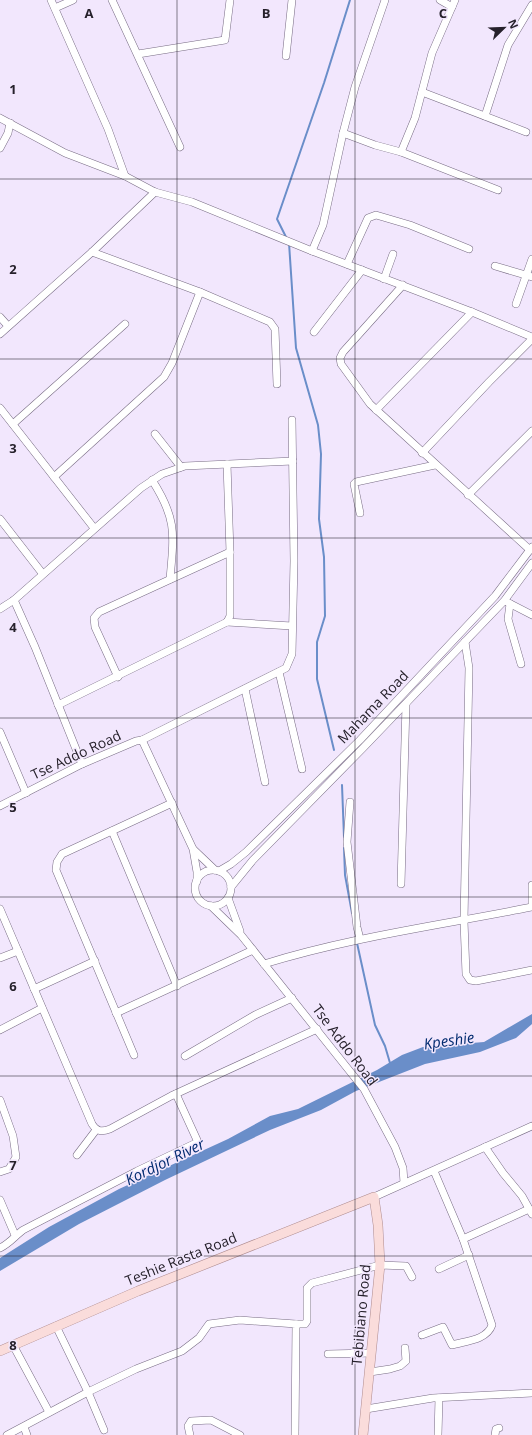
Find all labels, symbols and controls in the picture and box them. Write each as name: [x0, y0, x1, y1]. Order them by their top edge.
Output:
text: A: [85, 4, 94, 22]
text: B: [262, 4, 271, 22]
text: C: [439, 4, 447, 22]
north arrow: [484, 8, 524, 48]
text: N: [505, 17, 522, 31]
text: 1: [9, 80, 17, 98]
text: 2: [9, 260, 17, 278]
text: 3: [9, 439, 17, 457]
text: 4: [9, 618, 17, 636]
street label: Mahama Road: [333, 666, 412, 747]
street label: Tse Addo Road: [28, 725, 124, 784]
text: 5: [9, 798, 17, 816]
text: 6: [9, 977, 17, 995]
street label: Tse Addo Road: [309, 1000, 382, 1089]
water label: Kpeshie: [422, 1026, 476, 1053]
water label: Kordjor River: [121, 1133, 209, 1189]
text: 7: [9, 1156, 17, 1174]
street label: Teshie Rasta Road: [122, 1227, 239, 1290]
street label: Tebibiano Road: [347, 1264, 374, 1366]
text: 8: [9, 1336, 17, 1354]

